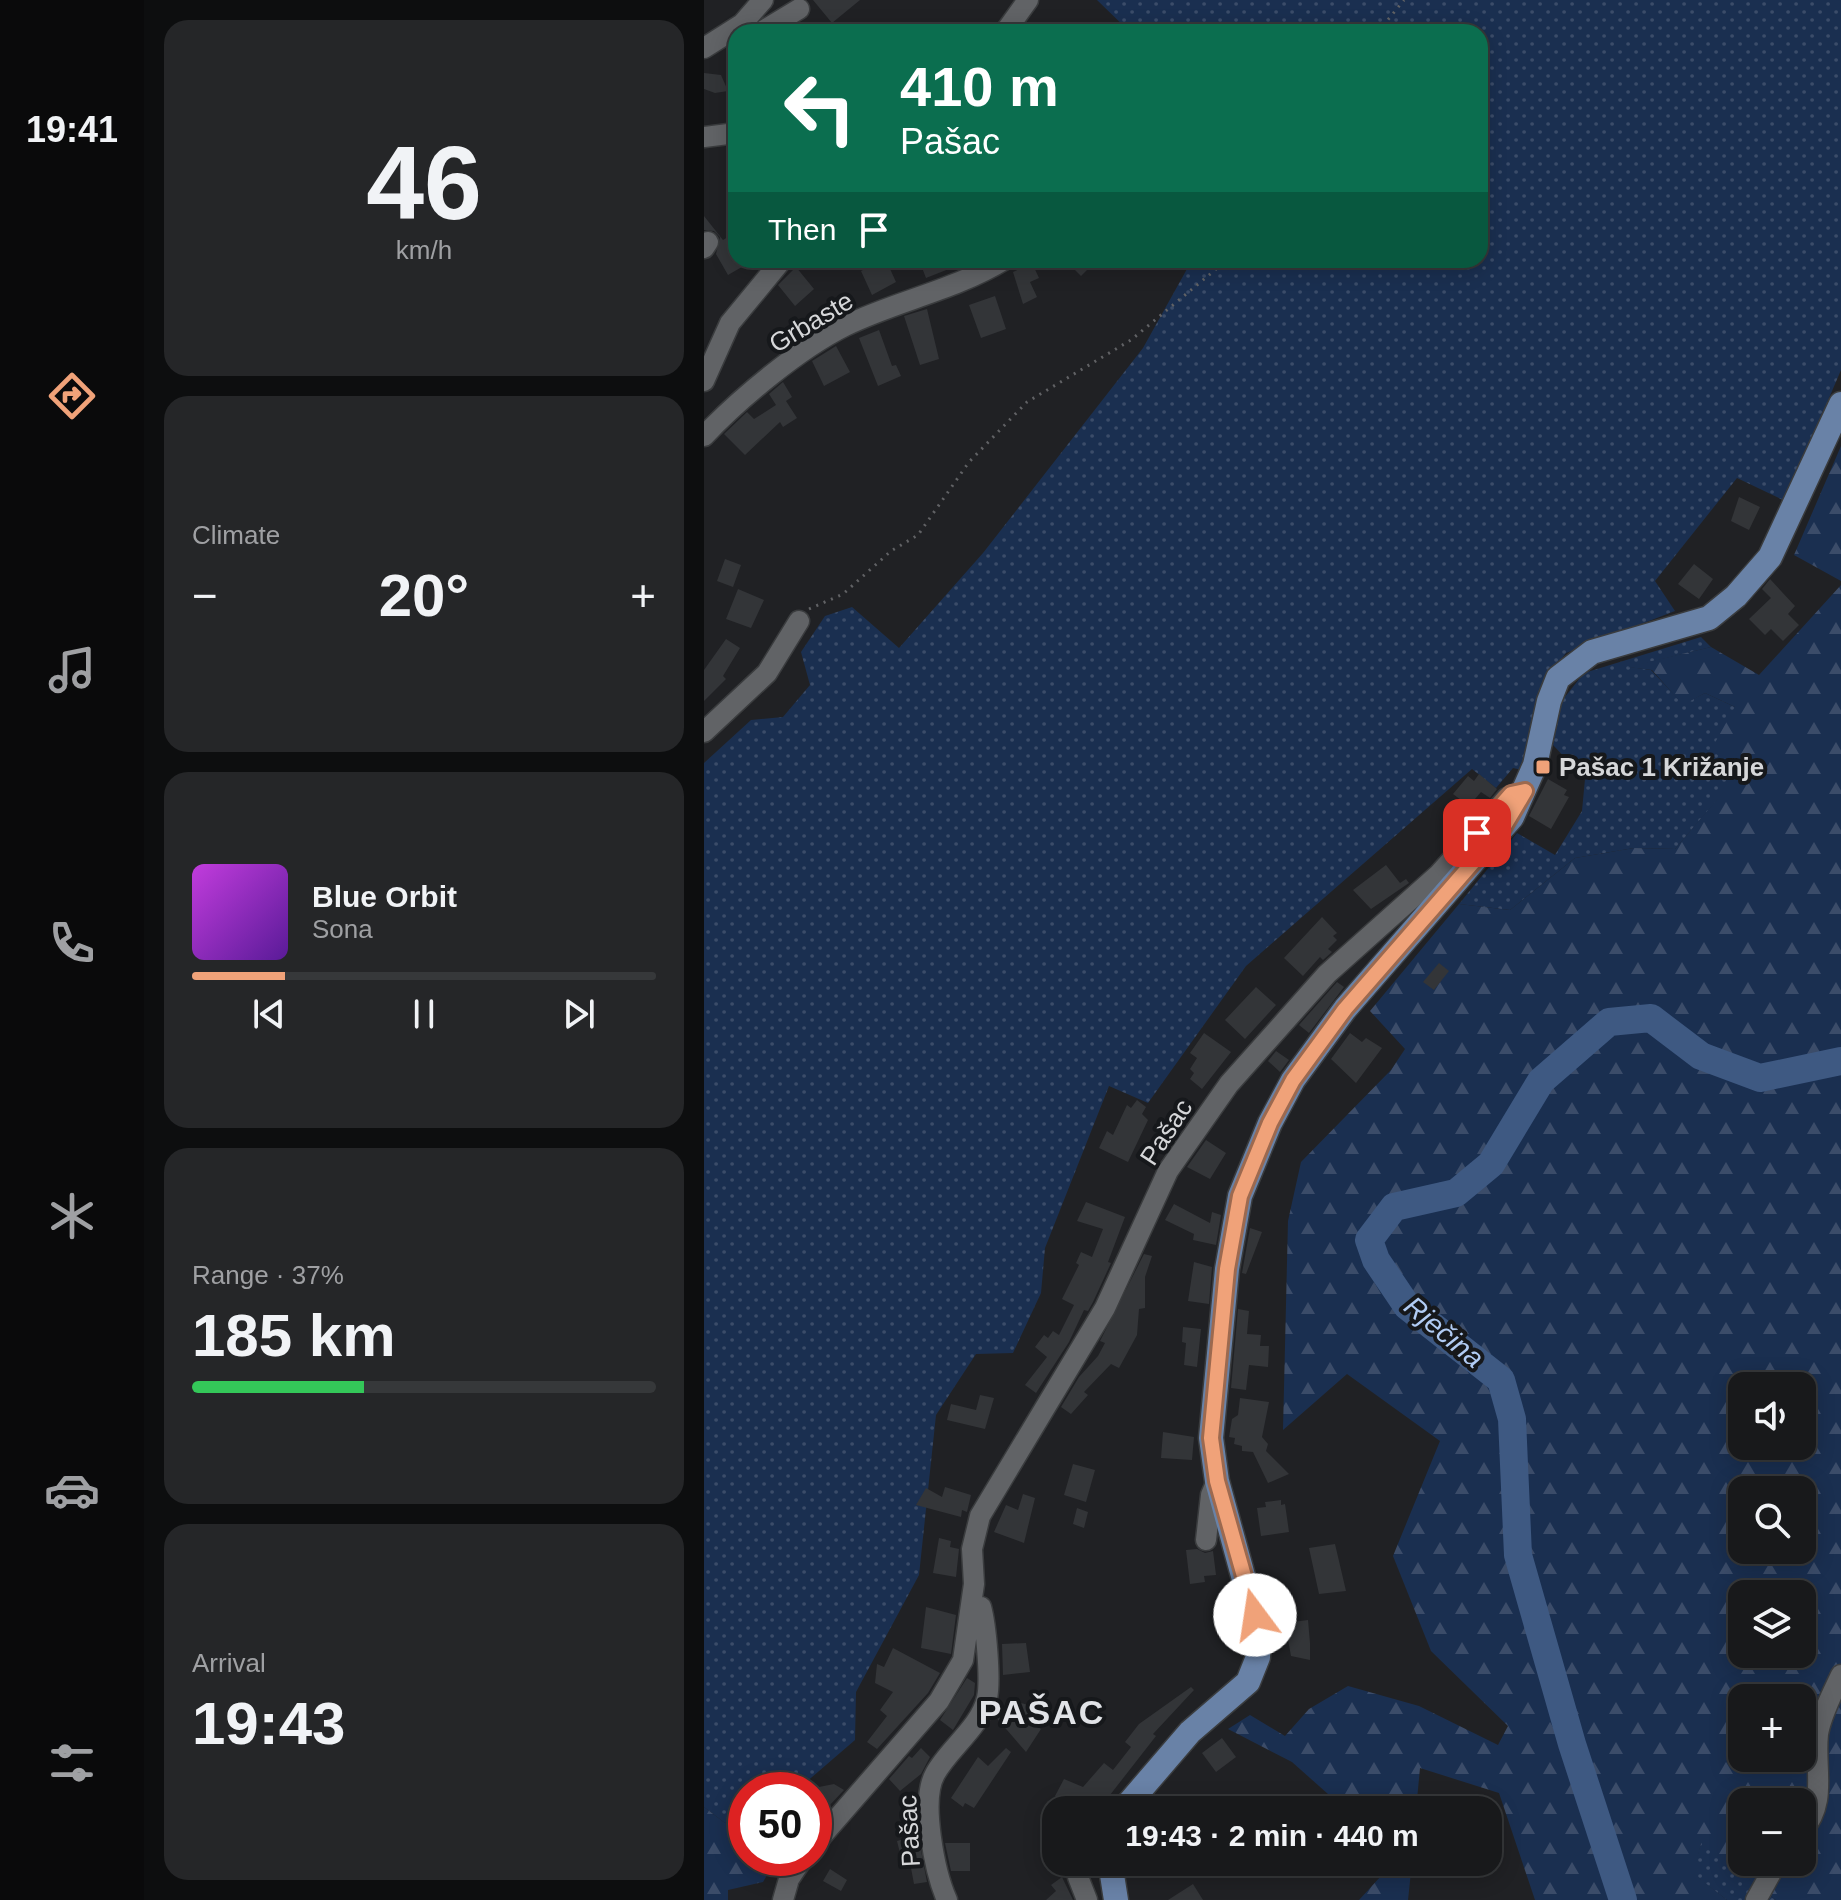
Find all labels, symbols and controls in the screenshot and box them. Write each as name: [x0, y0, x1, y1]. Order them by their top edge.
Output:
text: 410 m: [900, 55, 1059, 118]
icon: left: [768, 56, 872, 160]
text: 19:41: [26, 109, 118, 150]
text: Pašac: [900, 121, 1000, 162]
text: 46: [366, 125, 482, 241]
icon: arrive: [852, 208, 896, 252]
text: Then: [768, 213, 836, 246]
text: km/h: [396, 235, 452, 265]
street label: Grbaste: [764, 285, 858, 359]
icon: directions: [44, 368, 100, 424]
text: Climate: [192, 520, 280, 550]
text: 20°: [379, 562, 469, 629]
text: −: [192, 571, 218, 620]
text: +: [630, 571, 656, 620]
icon: music: [44, 642, 100, 698]
place label: Pašac 1 Križanje: [1559, 752, 1764, 782]
marker: Pašac 1 Križanje: [1534, 758, 1552, 776]
pin: [1443, 799, 1511, 867]
icon: arrive: [1455, 811, 1499, 855]
text: Blue Orbit: [312, 880, 457, 913]
text: Sona: [312, 914, 373, 944]
icon: phone: [44, 915, 100, 971]
icon: previous: [247, 992, 291, 1036]
icon: pause: [402, 992, 446, 1036]
icon: next: [557, 992, 601, 1036]
street label: Pašac: [1134, 1094, 1198, 1170]
icon: climate: [44, 1188, 100, 1244]
text: Range · 37%: [192, 1260, 344, 1290]
water label: Rječina: [1398, 1290, 1490, 1374]
text: 185 km: [192, 1302, 396, 1369]
map controls: [1728, 1372, 1816, 1876]
button: sound: [1728, 1372, 1816, 1460]
icon: car: [44, 1462, 100, 1518]
button: search: [1728, 1476, 1816, 1564]
position arrow: [1213, 1573, 1297, 1657]
button: layers: [1728, 1580, 1816, 1668]
text: Arrival: [192, 1648, 266, 1678]
button: +: [1728, 1684, 1816, 1772]
text: 19:43: [192, 1690, 345, 1757]
district label: PAŠAC: [979, 1693, 1105, 1731]
icon: filters: [44, 1735, 100, 1791]
speed limit sign: 50: [728, 1772, 832, 1876]
button: −: [1728, 1788, 1816, 1876]
street label: Pašac: [892, 1794, 926, 1868]
text: 19:43 · 2 min · 440 m: [1125, 1819, 1419, 1852]

